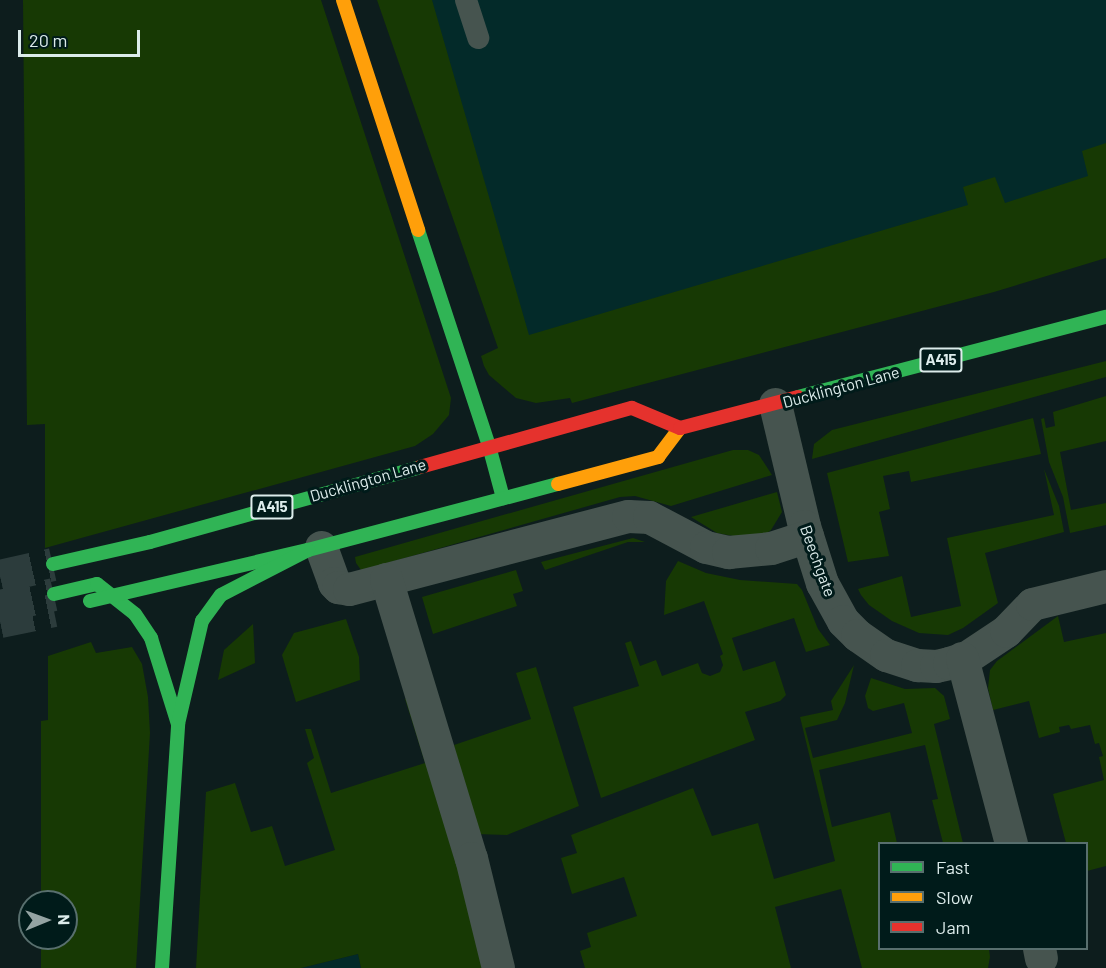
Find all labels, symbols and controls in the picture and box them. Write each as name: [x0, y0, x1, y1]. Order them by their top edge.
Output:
scale bar: [21, 18, 142, 56]
text: 20 m: [29, 29, 67, 51]
road number: A415: [918, 348, 964, 372]
street label: Ducklington Lane: [781, 362, 901, 412]
street label: Ducklington Lane: [308, 454, 428, 506]
road number: A415: [250, 495, 294, 519]
street label: Beechgate: [796, 523, 840, 599]
legend: [878, 842, 1088, 950]
text: Fast: [936, 856, 970, 878]
text: Slow: [936, 886, 973, 908]
north arrow: [18, 890, 78, 950]
text: N: [55, 914, 74, 925]
text: Jam: [936, 916, 970, 938]

